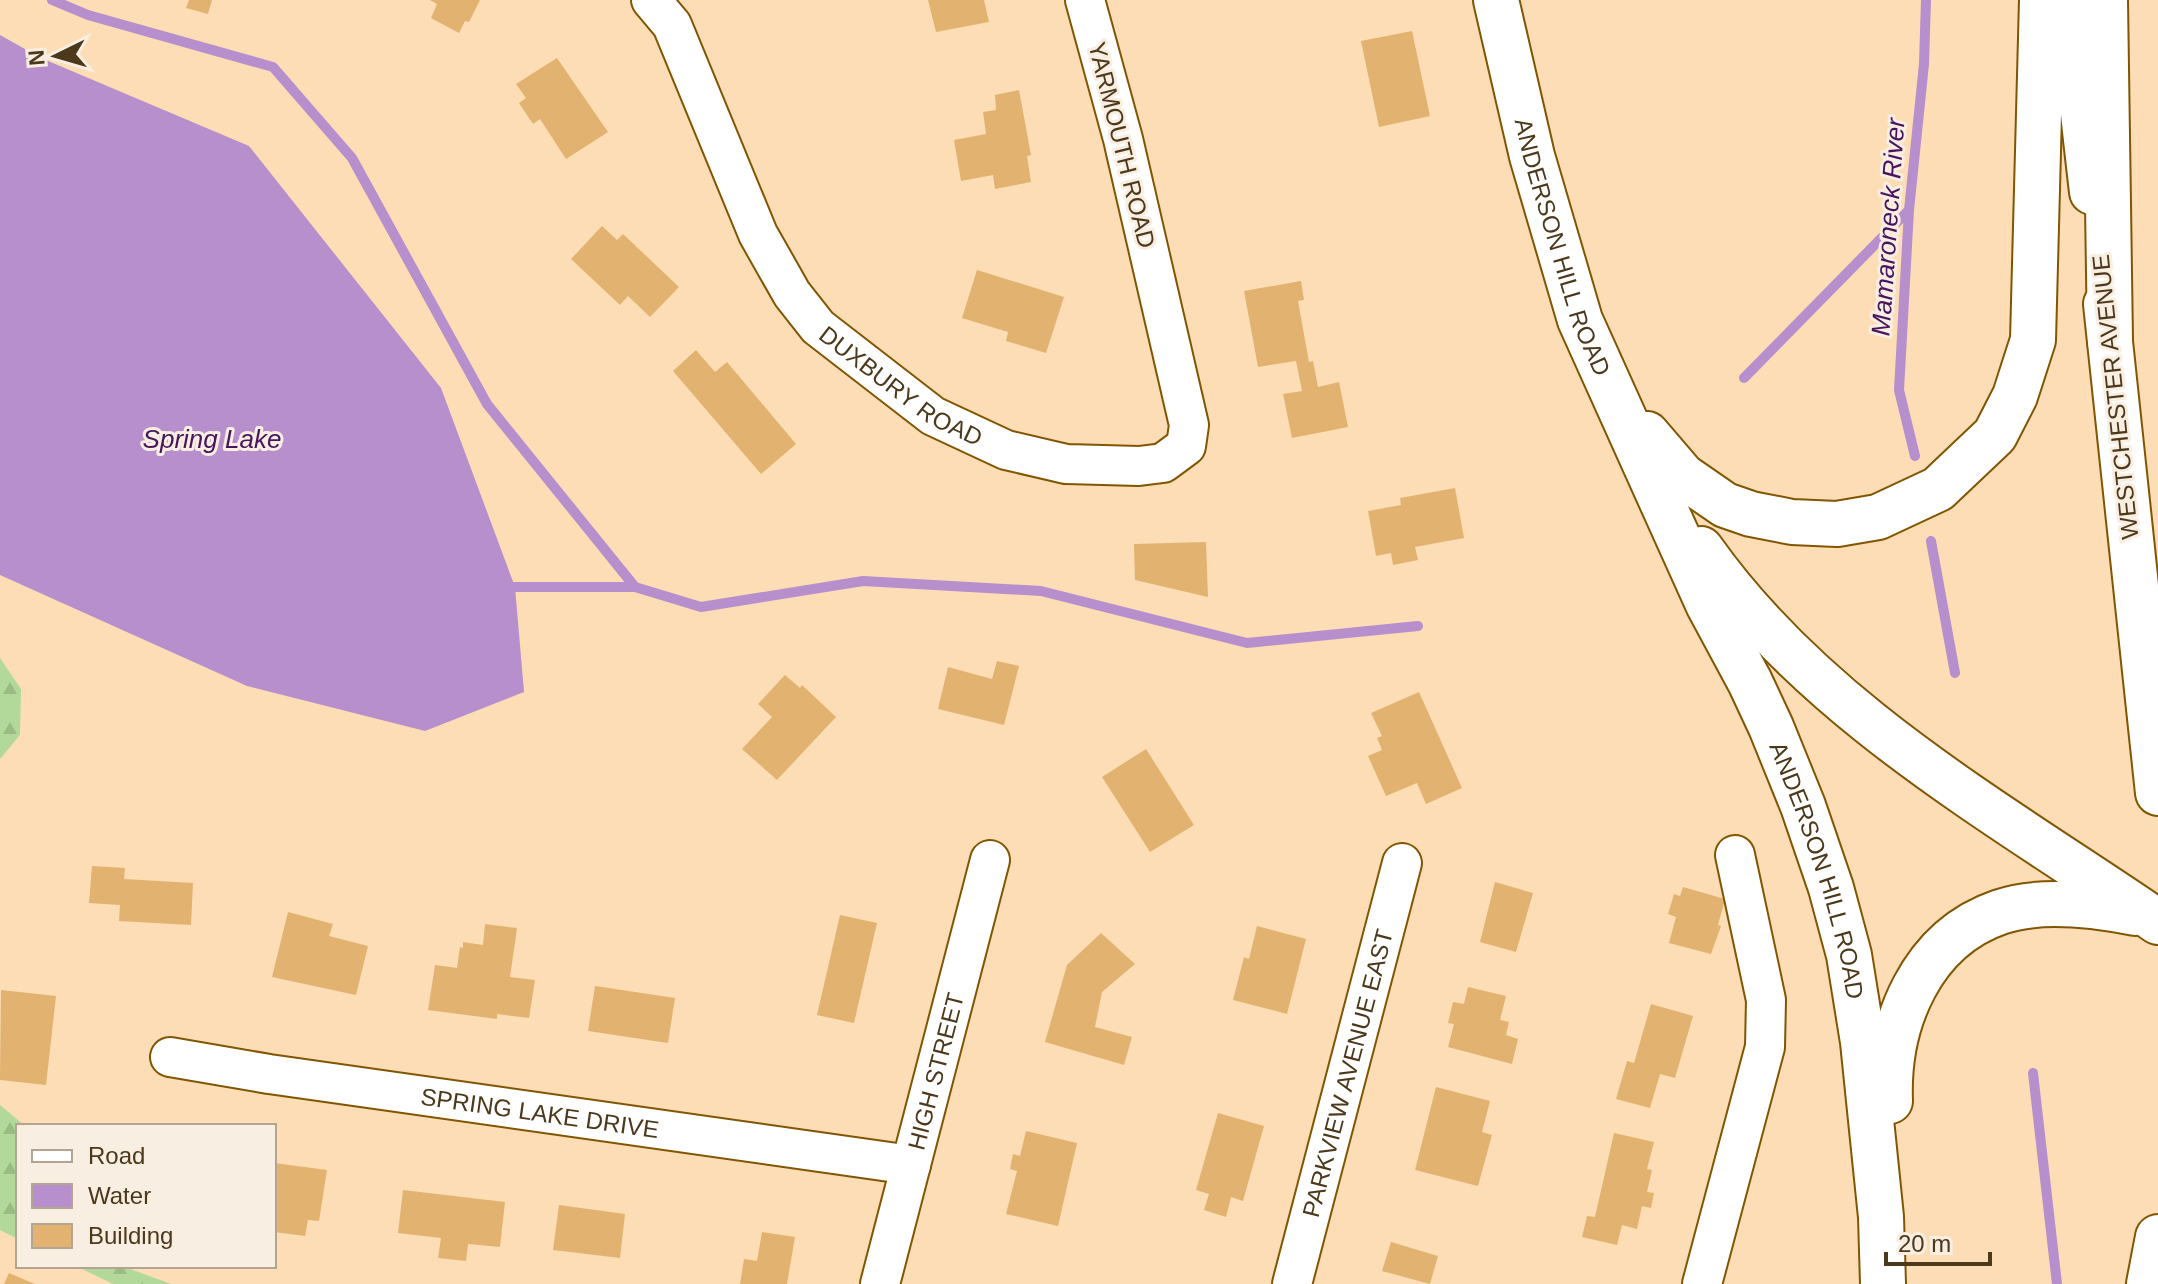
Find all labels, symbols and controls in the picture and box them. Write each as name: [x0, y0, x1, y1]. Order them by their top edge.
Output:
north arrow: [16, 16, 96, 96]
street label: YARMOUTH ROAD: [1083, 39, 1161, 251]
text: N: [23, 49, 50, 67]
street label: ANDERSON HILL ROAD: [1510, 116, 1617, 380]
water label: Mamaroneck River: [1865, 116, 1911, 337]
street label: WESTCHESTER AVENUE: [2087, 253, 2143, 541]
street label: DUXBURY ROAD: [815, 320, 987, 451]
water label: Spring Lake: [143, 424, 281, 454]
street label: ANDERSON HILL ROAD: [1765, 738, 1869, 1001]
street label: PARKVIEW AVENUE EAST: [1297, 926, 1398, 1220]
street label: HIGH STREET: [902, 989, 969, 1153]
street label: SPRING LAKE DRIVE: [419, 1082, 661, 1143]
legend: [16, 1124, 276, 1268]
text: Road: [88, 1142, 145, 1169]
text: Water: [88, 1182, 151, 1209]
scale bar: [1886, 1216, 1990, 1266]
text: Building: [88, 1222, 173, 1249]
text: 20 m: [1898, 1230, 1951, 1257]

